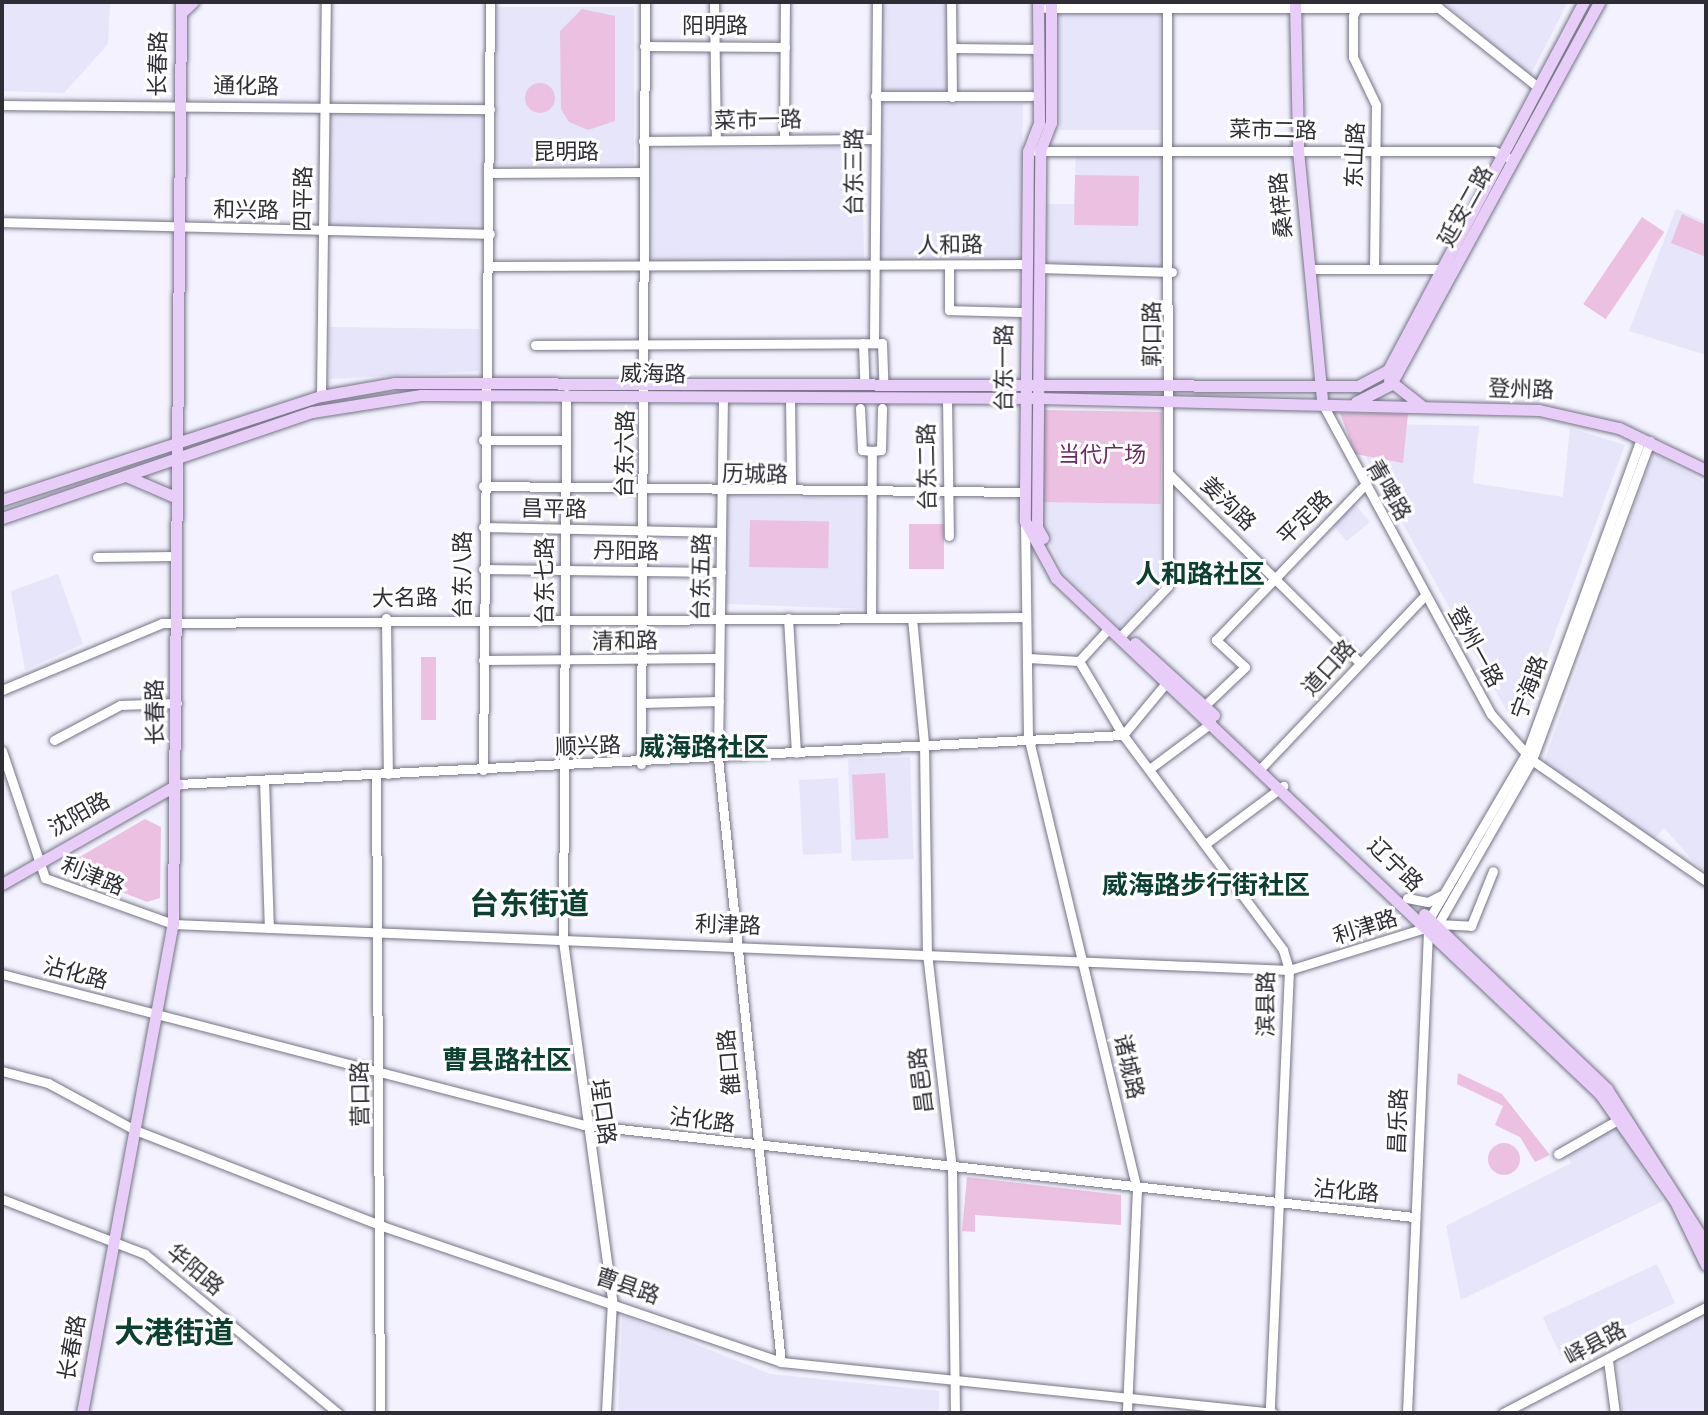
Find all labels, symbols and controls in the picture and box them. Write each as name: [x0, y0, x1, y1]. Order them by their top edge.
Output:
street label: 阳明路: [682, 15, 748, 41]
street label: 长春路: [146, 31, 174, 97]
street label: 通化路: [213, 74, 279, 102]
street label: 菜市一路: [714, 108, 802, 136]
street label: 菜市二路: [1229, 118, 1317, 146]
street label: 东山路: [1343, 122, 1371, 188]
street label: 台东三路: [843, 128, 869, 216]
street label: 昆明路: [533, 141, 599, 167]
street label: 延安二路: [1434, 162, 1500, 252]
street label: 四平路: [291, 166, 319, 232]
street label: 桑梓路: [1267, 171, 1299, 239]
street label: 和兴路: [213, 198, 279, 226]
street label: 人和路: [917, 233, 983, 261]
street label: 郭口路: [1141, 301, 1167, 367]
street label: 台东一路: [993, 324, 1019, 412]
street label: 威海路: [620, 362, 686, 390]
street label: 登州路: [1488, 377, 1554, 405]
street label: 台东六路: [613, 410, 641, 498]
street label: 台东二路: [915, 423, 943, 511]
park label: 当代广场: [1058, 444, 1146, 470]
street label: 青啤路: [1359, 456, 1415, 526]
street label: 历城路: [722, 462, 788, 490]
street label: 姜沟路: [1194, 473, 1260, 537]
street label: 平定路: [1273, 486, 1339, 552]
street label: 昌平路: [521, 497, 587, 525]
street label: 台东八路: [452, 531, 478, 619]
street label: 台东五路: [689, 533, 717, 621]
street label: 台东七路: [534, 537, 560, 625]
street label: 丹阳路: [593, 539, 659, 567]
district label: 人和路社区: [1135, 561, 1265, 593]
street label: 大名路: [372, 586, 438, 614]
street label: 登州一路: [1441, 603, 1507, 693]
street label: 清和路: [592, 629, 658, 657]
street label: 道口路: [1298, 636, 1362, 702]
street label: 宁海路: [1507, 652, 1555, 724]
street label: 长春路: [143, 679, 171, 745]
street label: 顺兴路: [555, 734, 621, 762]
district label: 威海路社区: [639, 734, 769, 766]
street label: 沈阳路: [45, 788, 115, 844]
street label: 辽宁路: [1361, 834, 1427, 898]
street label: 利津路: [56, 853, 128, 903]
district label: 威海路步行街社区: [1102, 872, 1310, 904]
district label: 台东街道: [469, 889, 589, 925]
street label: 利津路: [1331, 906, 1401, 952]
street label: 利津路: [695, 913, 761, 941]
street label: 沾化路: [40, 954, 110, 996]
street label: 滨县路: [1255, 971, 1281, 1037]
street label: 雒口路: [715, 1028, 747, 1096]
street label: 诸城路: [1107, 1032, 1147, 1102]
street label: 昌邑路: [906, 1046, 940, 1114]
district label: 曹县路社区: [442, 1047, 572, 1079]
street label: 营口路: [348, 1061, 376, 1127]
street label: 埕口路: [583, 1077, 619, 1147]
street label: 昌乐路: [1386, 1088, 1414, 1154]
street label: 沾化路: [668, 1105, 736, 1139]
street label: 沾化路: [1312, 1177, 1380, 1209]
street label: 华阳路: [160, 1240, 228, 1302]
street label: 曹县路: [592, 1265, 662, 1311]
street label: 长春路: [55, 1313, 93, 1383]
district label: 大港街道: [114, 1318, 234, 1354]
street label: 峄县路: [1561, 1318, 1631, 1372]

